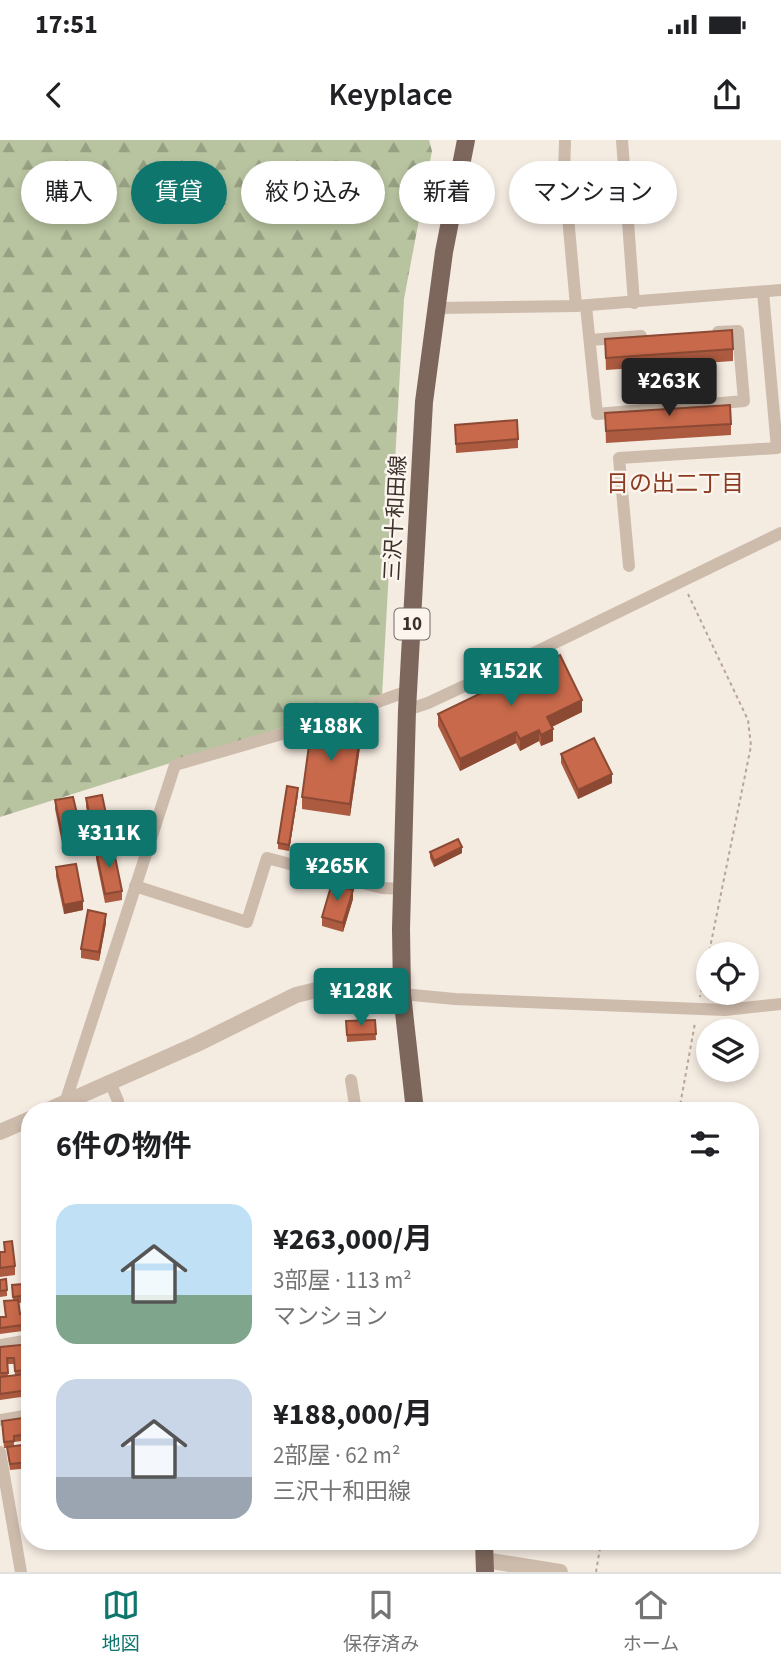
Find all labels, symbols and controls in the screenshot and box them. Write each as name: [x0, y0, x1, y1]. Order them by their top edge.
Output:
text: 17:51: [35, 6, 98, 43]
text: Keyplace: [328, 72, 453, 118]
icon: back: [35, 76, 73, 114]
icon: share: [708, 76, 746, 114]
chip: 購入: [21, 161, 117, 224]
chip: 賃貸: [131, 161, 227, 224]
chip: 絞り込み: [241, 161, 385, 224]
chip: 新着: [399, 161, 495, 224]
chip: マンション: [509, 161, 677, 224]
pin: ¥263K: [620, 358, 718, 418]
text: ¥263K: [638, 364, 700, 397]
street label: 三沢十和田線: [377, 454, 413, 582]
district label: 日の出二丁目: [606, 467, 744, 500]
road number: 10: [394, 608, 430, 639]
pin: ¥152K: [462, 648, 560, 708]
text: ¥152K: [480, 654, 542, 687]
pin: ¥188K: [282, 704, 380, 763]
text: ¥188K: [300, 709, 362, 742]
pin: ¥311K: [60, 810, 158, 870]
text: ¥311K: [78, 816, 140, 849]
pin: ¥265K: [288, 844, 386, 903]
text: ¥265K: [306, 849, 368, 882]
map controls: [696, 942, 759, 1082]
button: locate: [696, 942, 759, 1005]
pin: ¥128K: [312, 968, 410, 1028]
text: ¥128K: [330, 974, 392, 1007]
button: layers: [696, 1019, 759, 1082]
text: 6件の物件: [56, 1125, 192, 1168]
icon: filters: [686, 1125, 724, 1163]
text: ¥263,000/月: [273, 1218, 433, 1261]
icon: home: [112, 1232, 196, 1316]
text: 3部屋 · 113 m²: [273, 1264, 412, 1297]
text: マンション: [273, 1300, 388, 1333]
text: ¥188,000/月: [273, 1393, 433, 1436]
icon: home: [112, 1407, 196, 1491]
text: 2部屋 · 62 m²: [273, 1439, 400, 1472]
text: 三沢十和田線: [273, 1475, 411, 1508]
tab: 地図: [102, 1586, 140, 1658]
tab: 保存済み: [343, 1586, 419, 1658]
tab: ホーム: [623, 1586, 679, 1658]

